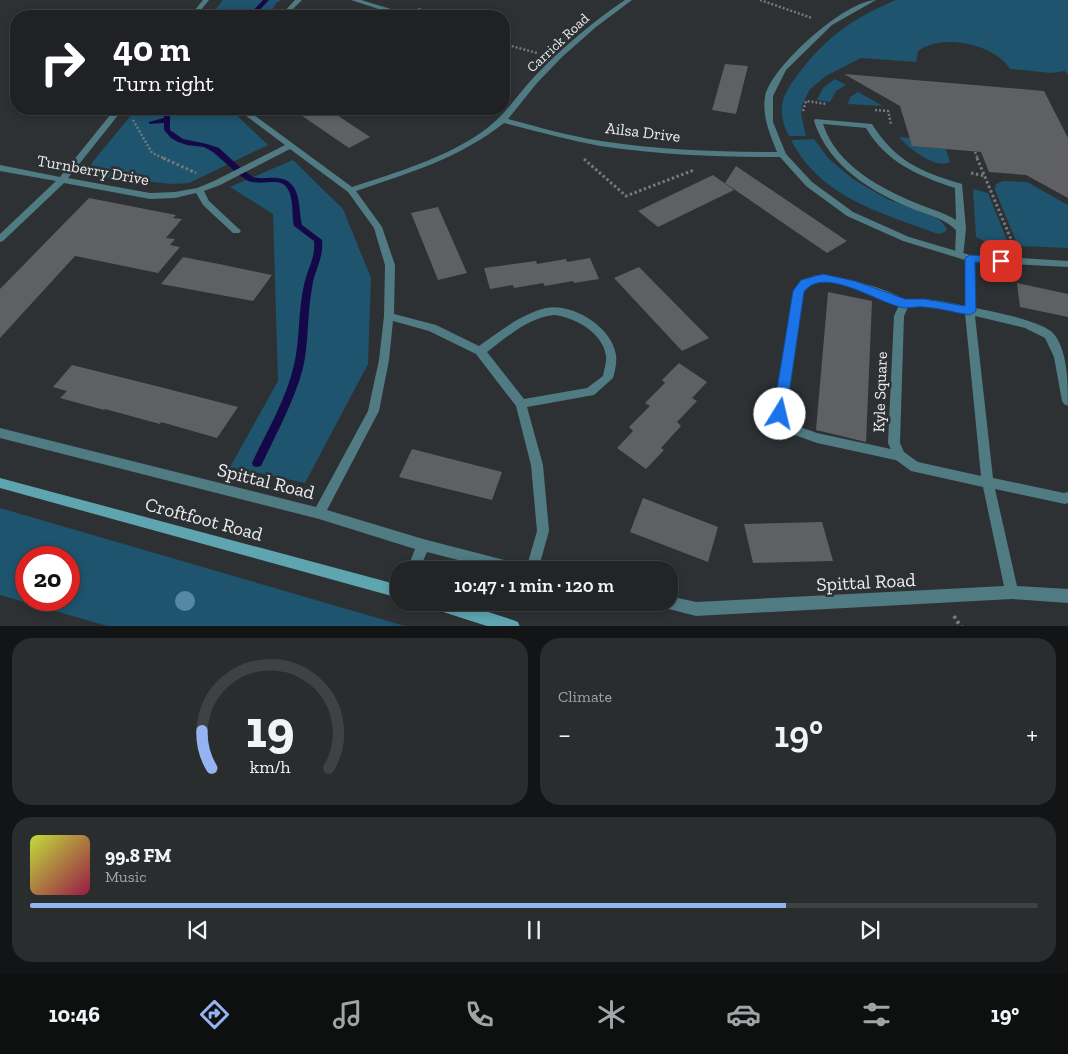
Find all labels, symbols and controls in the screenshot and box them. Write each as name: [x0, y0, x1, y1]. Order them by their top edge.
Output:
street label: Carrick Road: [523, 10, 593, 76]
text: 40 m: [113, 28, 190, 70]
icon: right: [30, 30, 95, 95]
text: Turn right: [113, 70, 214, 97]
street label: Ailsa Drive: [605, 118, 681, 146]
street label: Turnberry Drive: [36, 151, 150, 189]
pin: [980, 240, 1022, 282]
icon: arrive: [987, 247, 1015, 275]
street label: Kyle Square: [869, 351, 891, 433]
position arrow: [753, 387, 805, 439]
street label: Spittal Road: [215, 458, 318, 504]
street label: Croftfoot Road: [143, 492, 266, 546]
speed limit sign: 20: [15, 546, 80, 611]
street label: Spittal Road: [816, 568, 917, 596]
text: 10:47 · 1 min · 120 m: [454, 574, 614, 597]
text: Climate: [558, 687, 612, 706]
text: 19: [246, 698, 294, 760]
text: 19°: [774, 711, 823, 757]
text: −: [558, 718, 571, 751]
text: +: [1026, 718, 1038, 751]
text: km/h: [250, 756, 290, 778]
text: 99.8 FM: [105, 844, 171, 867]
text: Music: [105, 867, 147, 886]
icon: previous: [184, 916, 212, 944]
icon: pause: [520, 916, 548, 944]
icon: next: [856, 916, 884, 944]
icon: directions: [197, 997, 232, 1032]
icon: music: [330, 997, 365, 1032]
icon: phone: [462, 997, 497, 1032]
icon: climate: [594, 997, 629, 1032]
icon: car: [726, 997, 761, 1032]
icon: filters: [859, 997, 894, 1032]
text: 10:46: [49, 1001, 100, 1028]
text: 19°: [991, 1001, 1019, 1028]

